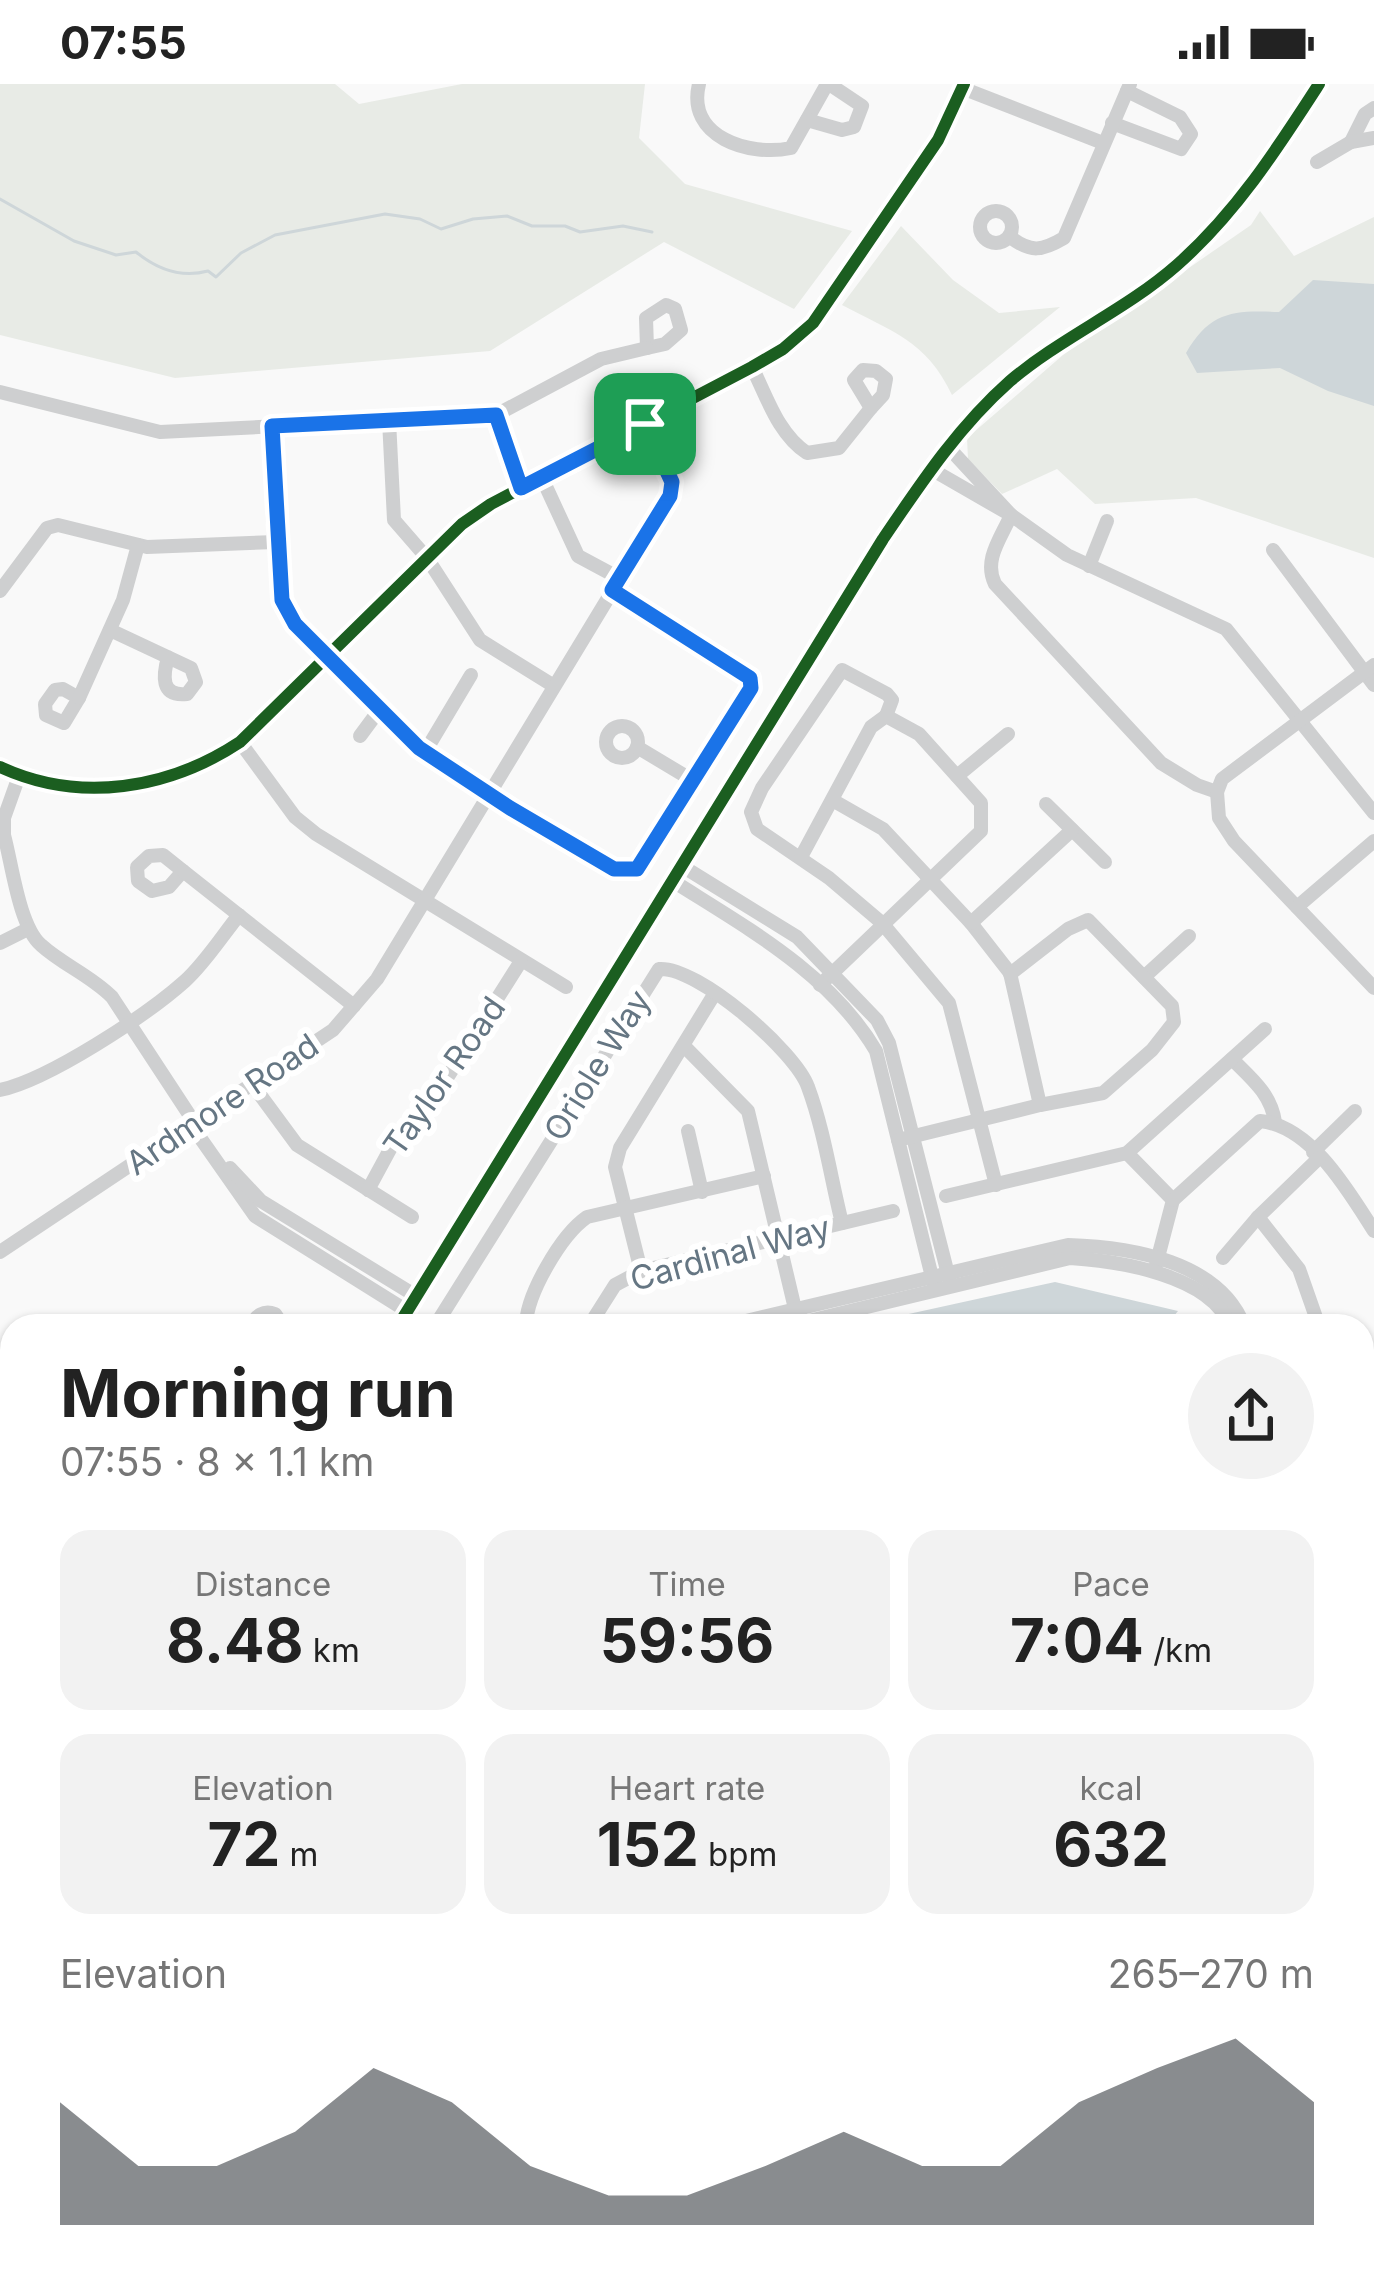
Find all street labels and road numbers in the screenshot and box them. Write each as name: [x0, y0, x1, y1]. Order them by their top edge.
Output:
street label: Oriole Way: [535, 982, 659, 1148]
street label: Taylor Road: [375, 989, 513, 1163]
street label: Ardmore Road: [118, 1025, 326, 1183]
street label: Cardinal Way: [626, 1207, 834, 1299]

